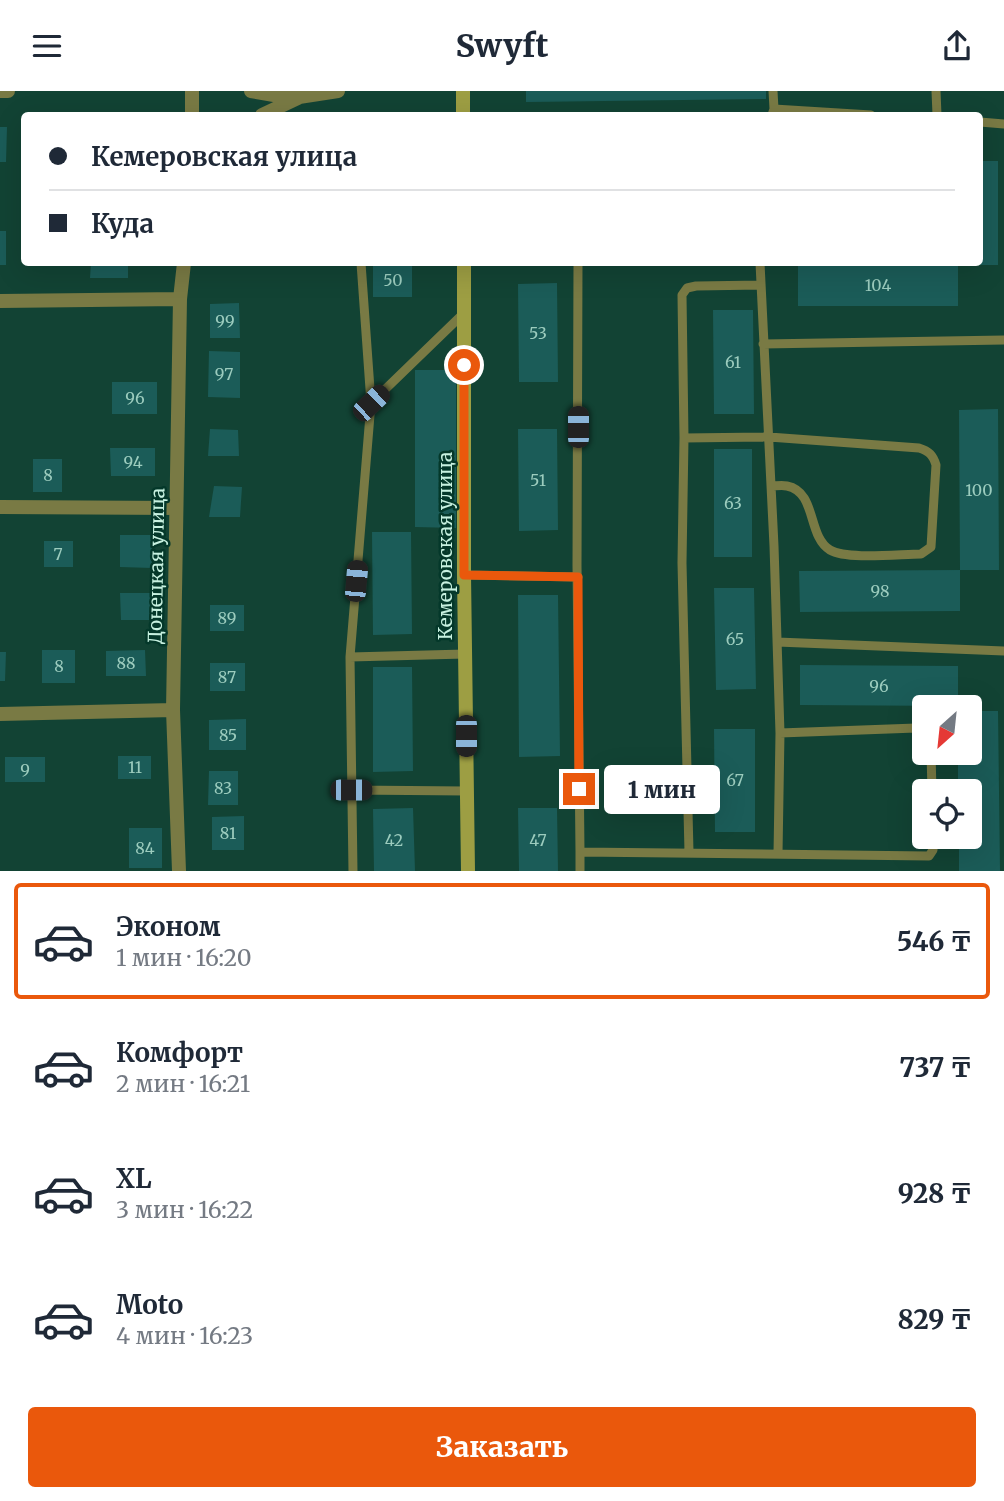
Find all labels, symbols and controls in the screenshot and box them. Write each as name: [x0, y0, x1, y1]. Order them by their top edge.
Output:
text: Swyft: [455, 26, 549, 66]
icon: menu: [28, 27, 66, 65]
icon: share: [938, 27, 976, 65]
text: Кемеровская улица: [91, 140, 357, 173]
text: Куда: [91, 207, 154, 240]
house number: 50: [383, 270, 403, 290]
house number: 104: [865, 275, 891, 295]
house number: 99: [215, 311, 235, 331]
house number: 53: [529, 323, 547, 343]
route start: [448, 349, 480, 381]
house number: 61: [725, 352, 741, 372]
house number: 97: [215, 364, 233, 384]
car: [349, 381, 394, 425]
house number: 96: [125, 388, 145, 408]
car: [568, 406, 589, 448]
house number: 94: [123, 452, 143, 472]
street label: Кемеровская улица: [433, 452, 457, 640]
house number: 8: [43, 465, 53, 485]
house number: 51: [530, 470, 546, 490]
house number: 100: [965, 480, 993, 500]
street label: Донецкая улица: [143, 488, 169, 644]
house number: 63: [724, 493, 742, 513]
house number: 7: [53, 544, 63, 564]
car: [344, 559, 369, 603]
house number: 98: [871, 581, 889, 601]
house number: 89: [218, 608, 236, 628]
house number: 65: [726, 629, 744, 649]
house number: 88: [116, 653, 136, 673]
house number: 8: [54, 656, 64, 676]
house number: 87: [218, 667, 236, 687]
house number: 96: [869, 676, 889, 696]
north arrow: [912, 695, 982, 765]
map controls: [912, 695, 982, 849]
car: [456, 715, 477, 757]
house number: 85: [219, 725, 237, 745]
house number: 11: [128, 757, 142, 777]
house number: 9: [20, 760, 30, 780]
callout: 1 мин: [604, 765, 719, 813]
house number: 67: [726, 770, 744, 790]
route end: [563, 773, 595, 805]
text: 1 мин: [628, 775, 696, 804]
house number: 83: [214, 778, 232, 798]
button: locate: [912, 779, 982, 849]
car: [331, 780, 373, 801]
house number: 81: [220, 823, 236, 843]
house number: 42: [385, 830, 403, 850]
house number: 47: [529, 830, 547, 850]
house number: 84: [135, 838, 155, 858]
icon: car: [32, 910, 95, 973]
text: Эконом: [116, 910, 221, 943]
text: 546 ₸: [897, 925, 972, 958]
text: 1 мин · 16:20: [116, 943, 252, 972]
icon: car: [32, 1036, 95, 1099]
text: Комфорт: [116, 1036, 243, 1069]
text: 737 ₸: [899, 1051, 972, 1084]
text: 2 мин · 16:21: [116, 1069, 250, 1098]
icon: car: [32, 1162, 95, 1225]
text: XL: [116, 1162, 152, 1195]
text: 928 ₸: [898, 1177, 972, 1210]
text: 3 мин · 16:22: [116, 1195, 253, 1224]
icon: car: [32, 1288, 95, 1351]
text: Moto: [116, 1288, 183, 1321]
text: 829 ₸: [898, 1303, 972, 1336]
text: 4 мин · 16:23: [116, 1321, 253, 1350]
button: Заказать: [28, 1407, 976, 1487]

